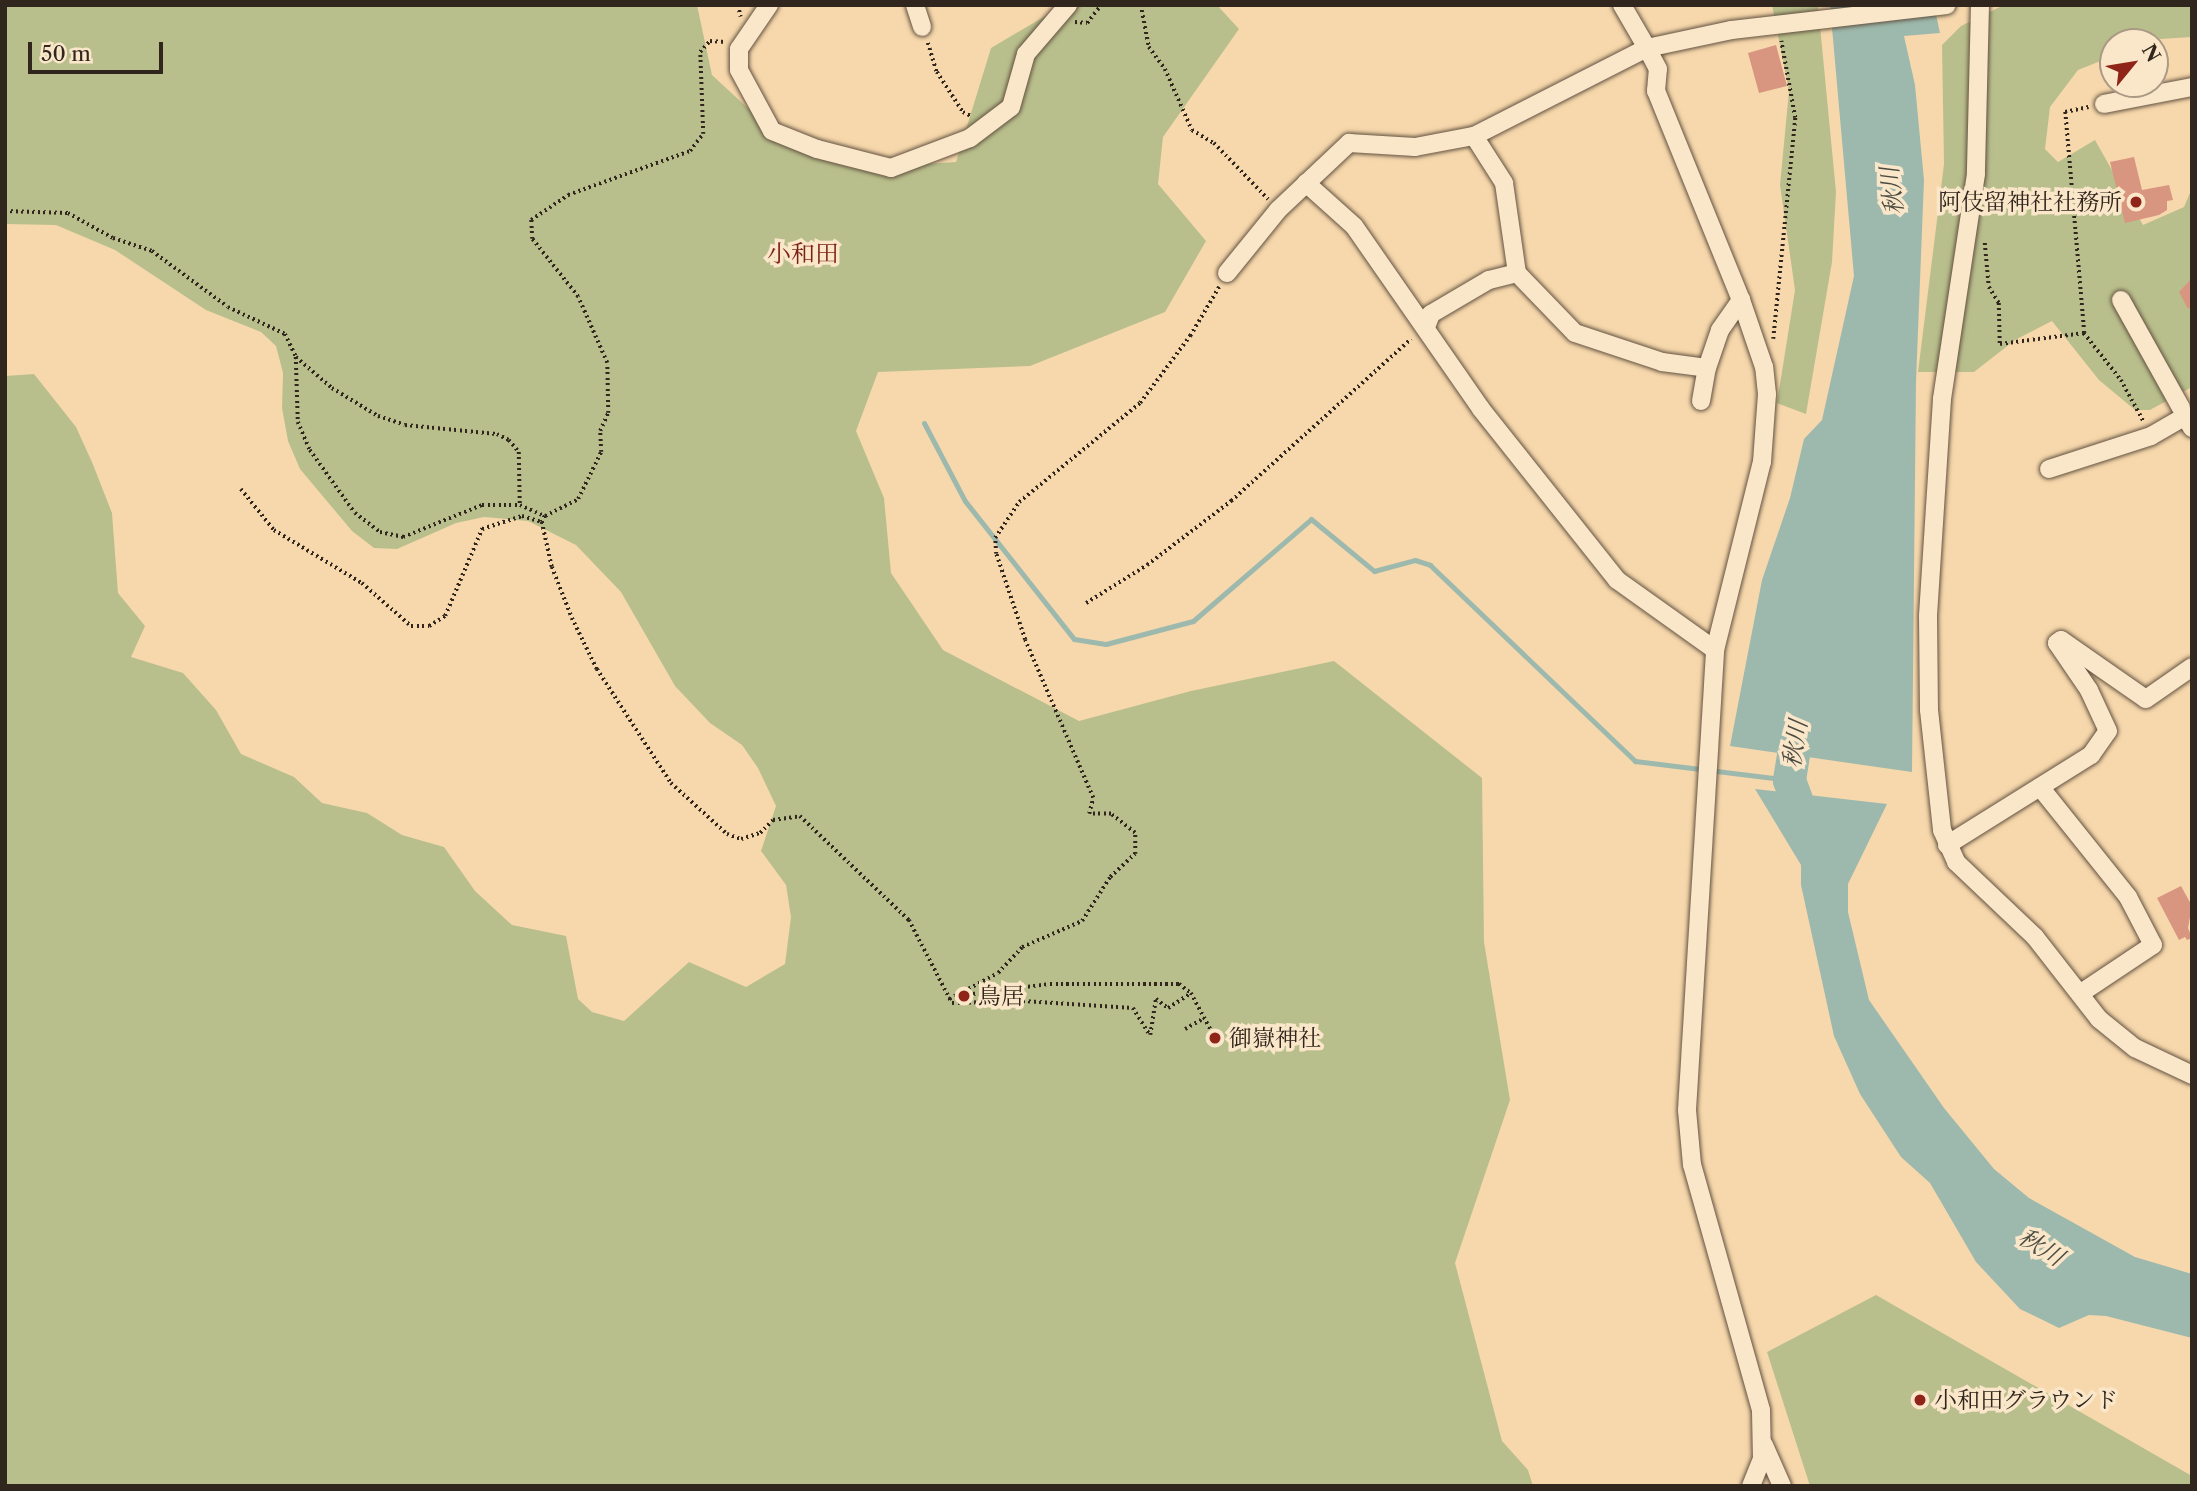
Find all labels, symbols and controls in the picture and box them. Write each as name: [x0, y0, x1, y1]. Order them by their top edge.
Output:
scale bar: [32, 28, 166, 72]
north arrow: [2099, 28, 2169, 98]
text: N: [2137, 40, 2165, 66]
text: 50 m: [41, 41, 91, 66]
water label: 秋川: [1875, 165, 1909, 217]
place label: 阿伎留神社社務所: [1938, 188, 2122, 216]
marker: 阿伎留神社社務所: [2128, 194, 2144, 210]
district label: 小和田: [767, 240, 839, 268]
water label: 秋川: [1777, 718, 1813, 770]
place label: 鳥居: [978, 982, 1024, 1010]
marker: 鳥居: [956, 988, 972, 1004]
place label: 御嶽神社: [1229, 1024, 1321, 1052]
marker: 御嶽神社: [1207, 1030, 1223, 1046]
water label: 秋川: [2013, 1222, 2069, 1272]
place label: 小和田グラウンド: [1934, 1386, 2118, 1414]
marker: 小和田グラウンド: [1912, 1392, 1928, 1408]

